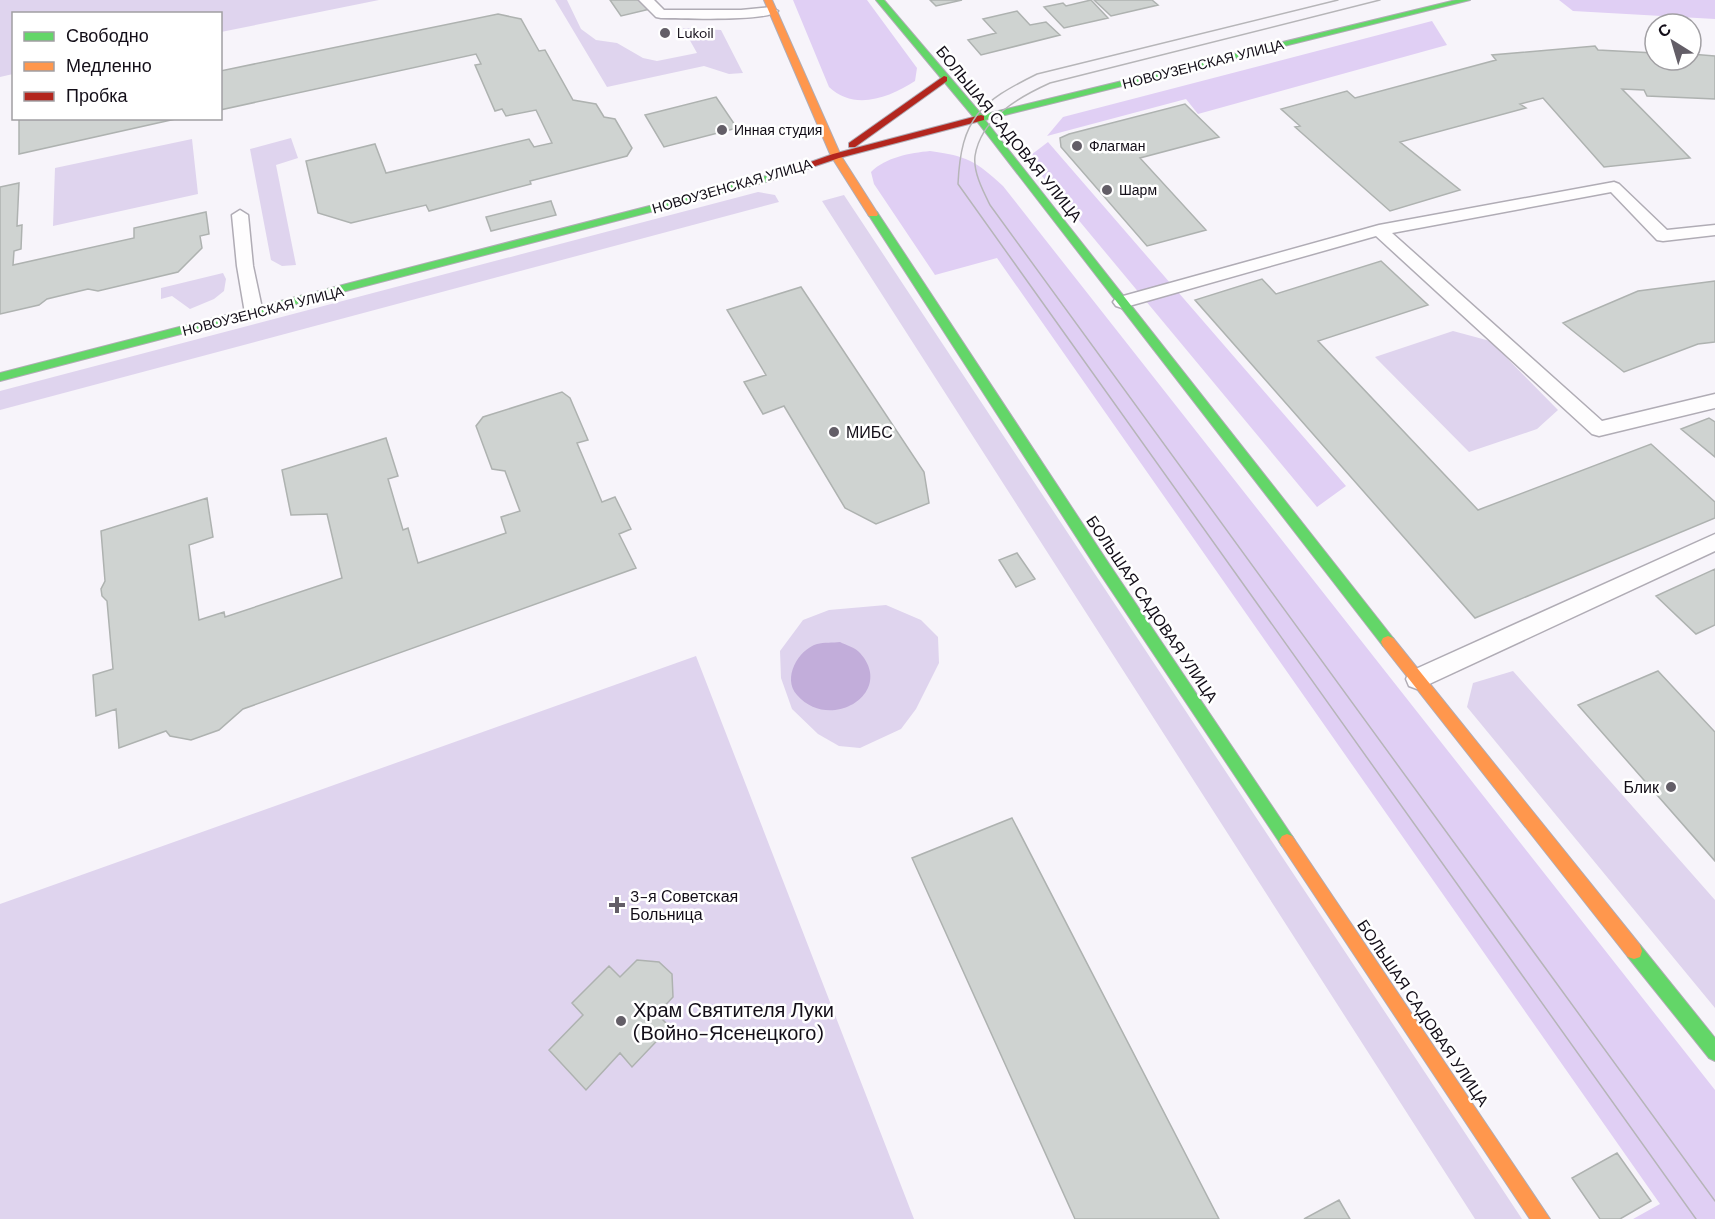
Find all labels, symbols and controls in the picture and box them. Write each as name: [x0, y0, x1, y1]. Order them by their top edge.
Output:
legend: [12, 12, 222, 120]
north arrow: [1643, 12, 1703, 72]
text: С: [1653, 18, 1676, 42]
text: Свободно: [66, 24, 149, 48]
place label: Lukoil: [677, 24, 714, 42]
marker: Lukoil: [658, 26, 672, 40]
street label: НОВОУЗЕНСКАЯ УЛИЦА: [1120, 35, 1286, 93]
street label: БОЛЬШАЯ САДОВАЯ УЛИЦА: [931, 41, 1087, 227]
text: Медленно: [66, 54, 152, 78]
text: Пробка: [66, 84, 129, 108]
place label: Инная студия: [734, 121, 822, 139]
marker: Инная студия: [715, 123, 729, 137]
place label: Флагман: [1089, 137, 1145, 155]
marker: Флагман: [1070, 139, 1084, 153]
street label: НОВОУЗЕНСКАЯ УЛИЦА: [650, 154, 815, 217]
place label: Шарм: [1119, 181, 1157, 199]
marker: Шарм: [1100, 183, 1114, 197]
street label: НОВОУЗЕНСКАЯ УЛИЦА: [180, 282, 346, 340]
place label: МИБС: [846, 422, 893, 443]
marker: МИБС: [827, 425, 841, 439]
street label: БОЛЬШАЯ САДОВАЯ УЛИЦА: [1081, 511, 1223, 707]
place label: Блик: [1623, 777, 1660, 798]
marker: Блик: [1664, 780, 1678, 794]
place label: 3-я Советская Больница: [630, 886, 738, 925]
marker: 3-я Советская Больница: [608, 896, 626, 914]
street label: БОЛЬШАЯ САДОВАЯ УЛИЦА: [1352, 915, 1494, 1111]
place label: Храм Cвятителя Луки (Войно-Ясенецкого): [633, 997, 834, 1046]
marker: Храм Cвятителя Луки (Войно-Ясенецкого): [614, 1014, 628, 1028]

